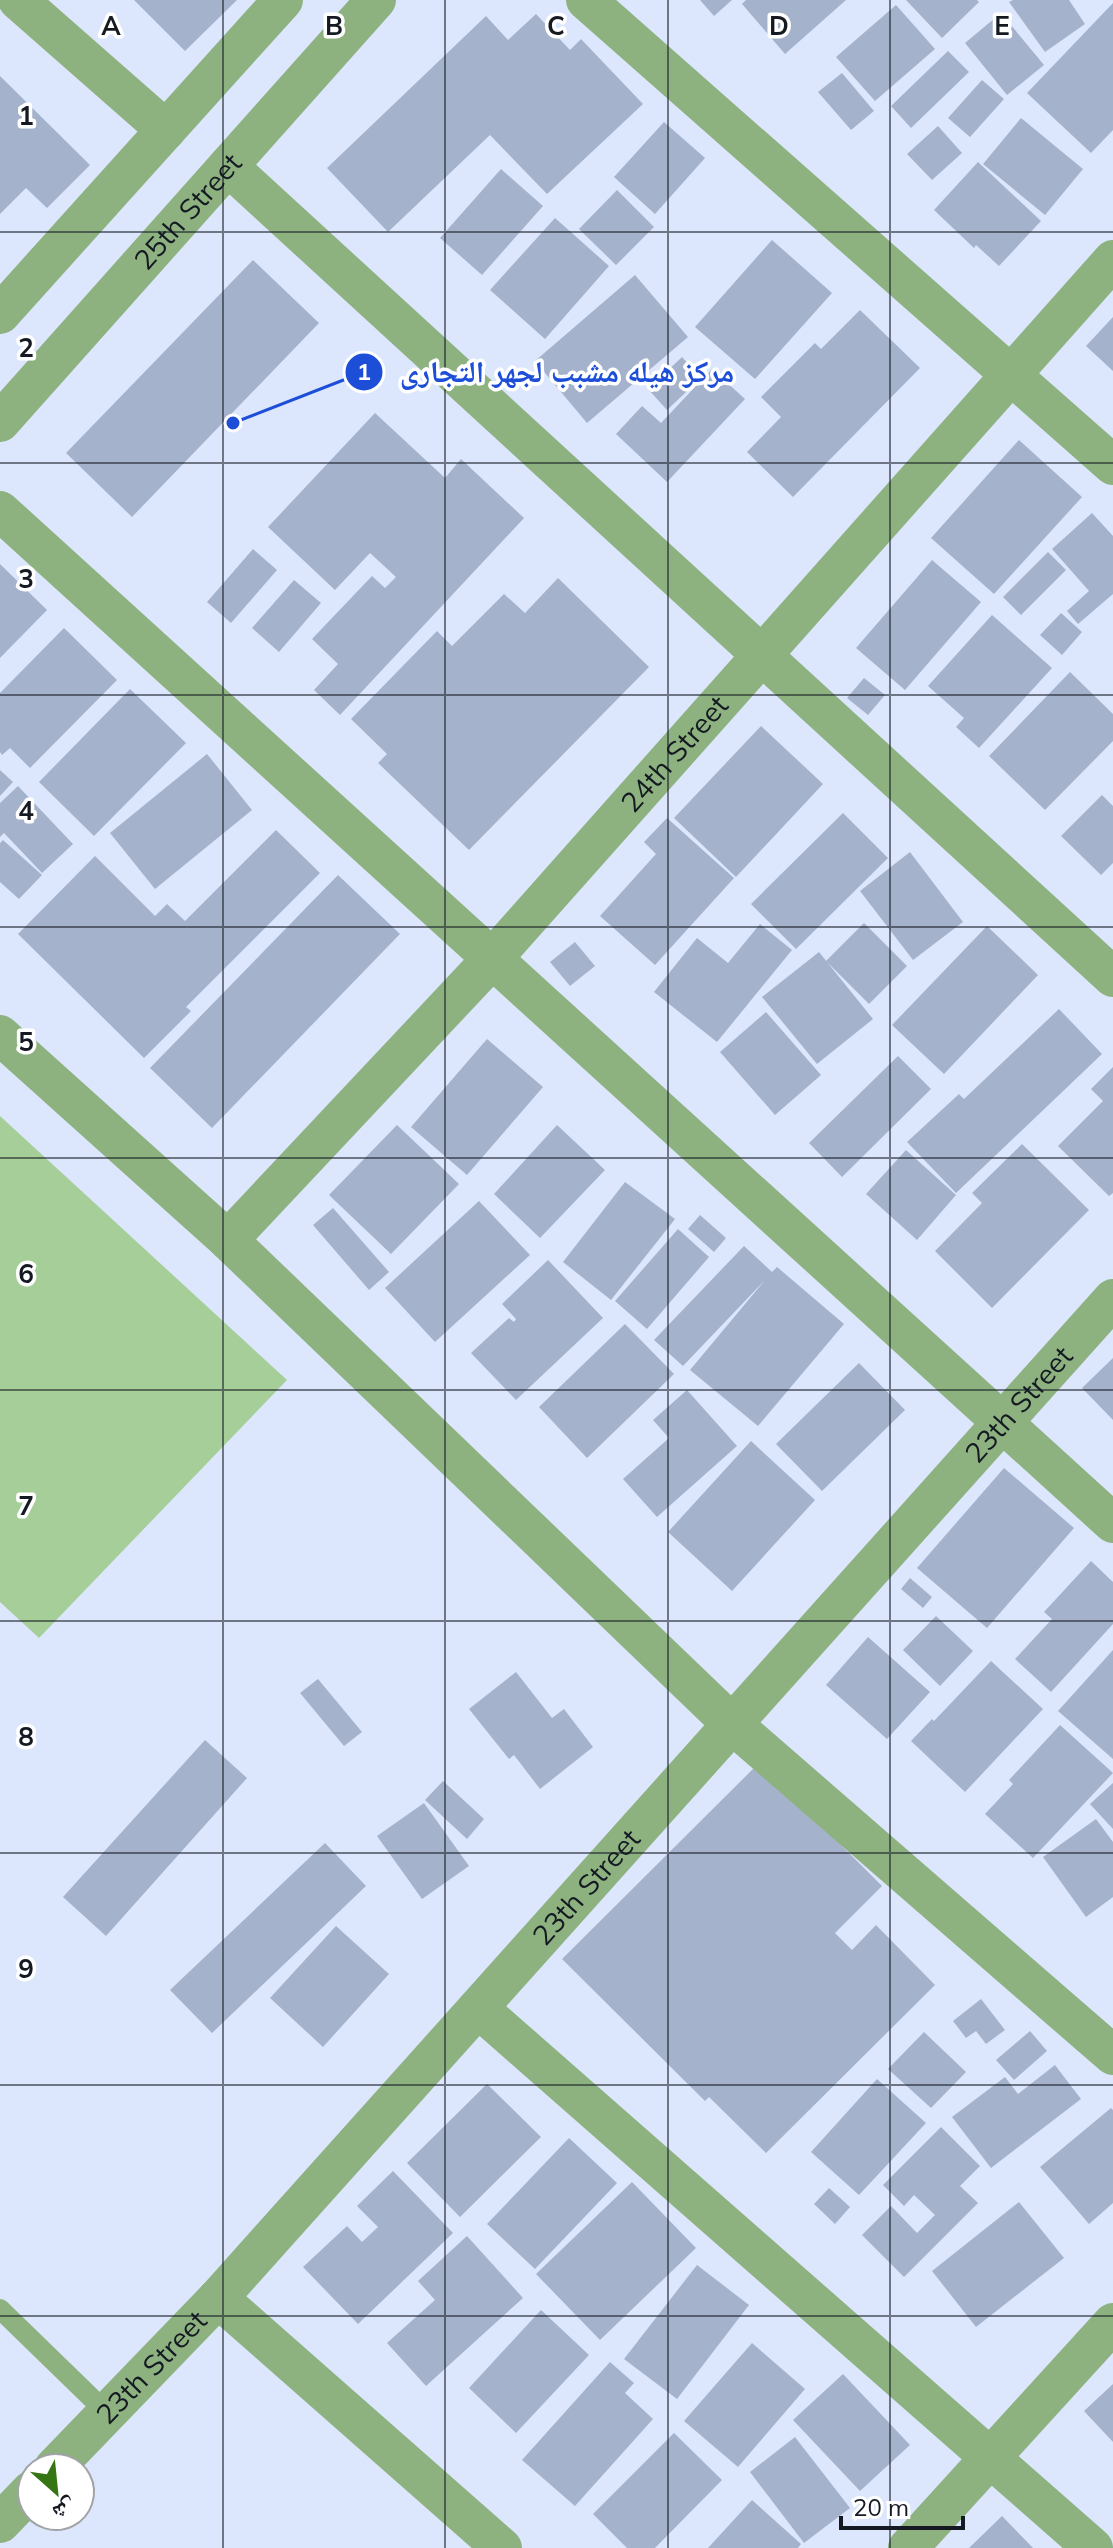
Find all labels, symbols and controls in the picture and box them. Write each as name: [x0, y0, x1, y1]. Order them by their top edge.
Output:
text: A: [101, 9, 121, 42]
text: B: [325, 9, 343, 42]
text: C: [547, 9, 565, 42]
text: D: [769, 9, 789, 42]
text: E: [994, 9, 1010, 42]
text: 1: [18, 99, 34, 132]
street label: 25th Street: [126, 145, 249, 277]
text: 2: [18, 331, 34, 364]
callout: مركز هيله مشبب لجهر التجارى: [344, 345, 750, 399]
text: مركز هيله مشبب لجهر التجارى: [400, 352, 734, 390]
text: 1: [357, 356, 371, 386]
text: 3: [18, 562, 34, 595]
street label: 24th Street: [613, 688, 735, 819]
text: 4: [18, 794, 34, 827]
text: 5: [18, 1025, 34, 1058]
text: 6: [18, 1257, 34, 1290]
street label: 23th Street: [957, 1338, 1080, 1470]
text: 7: [18, 1489, 34, 1522]
text: 8: [18, 1720, 34, 1753]
street label: 23th Street: [525, 1821, 647, 1952]
text: 9: [18, 1952, 34, 1985]
street label: 23th Street: [88, 2303, 214, 2431]
north arrow: [16, 2452, 96, 2532]
scale bar: [841, 2480, 963, 2530]
text: ش: [48, 2492, 82, 2528]
text: 20 m: [853, 2492, 909, 2522]

